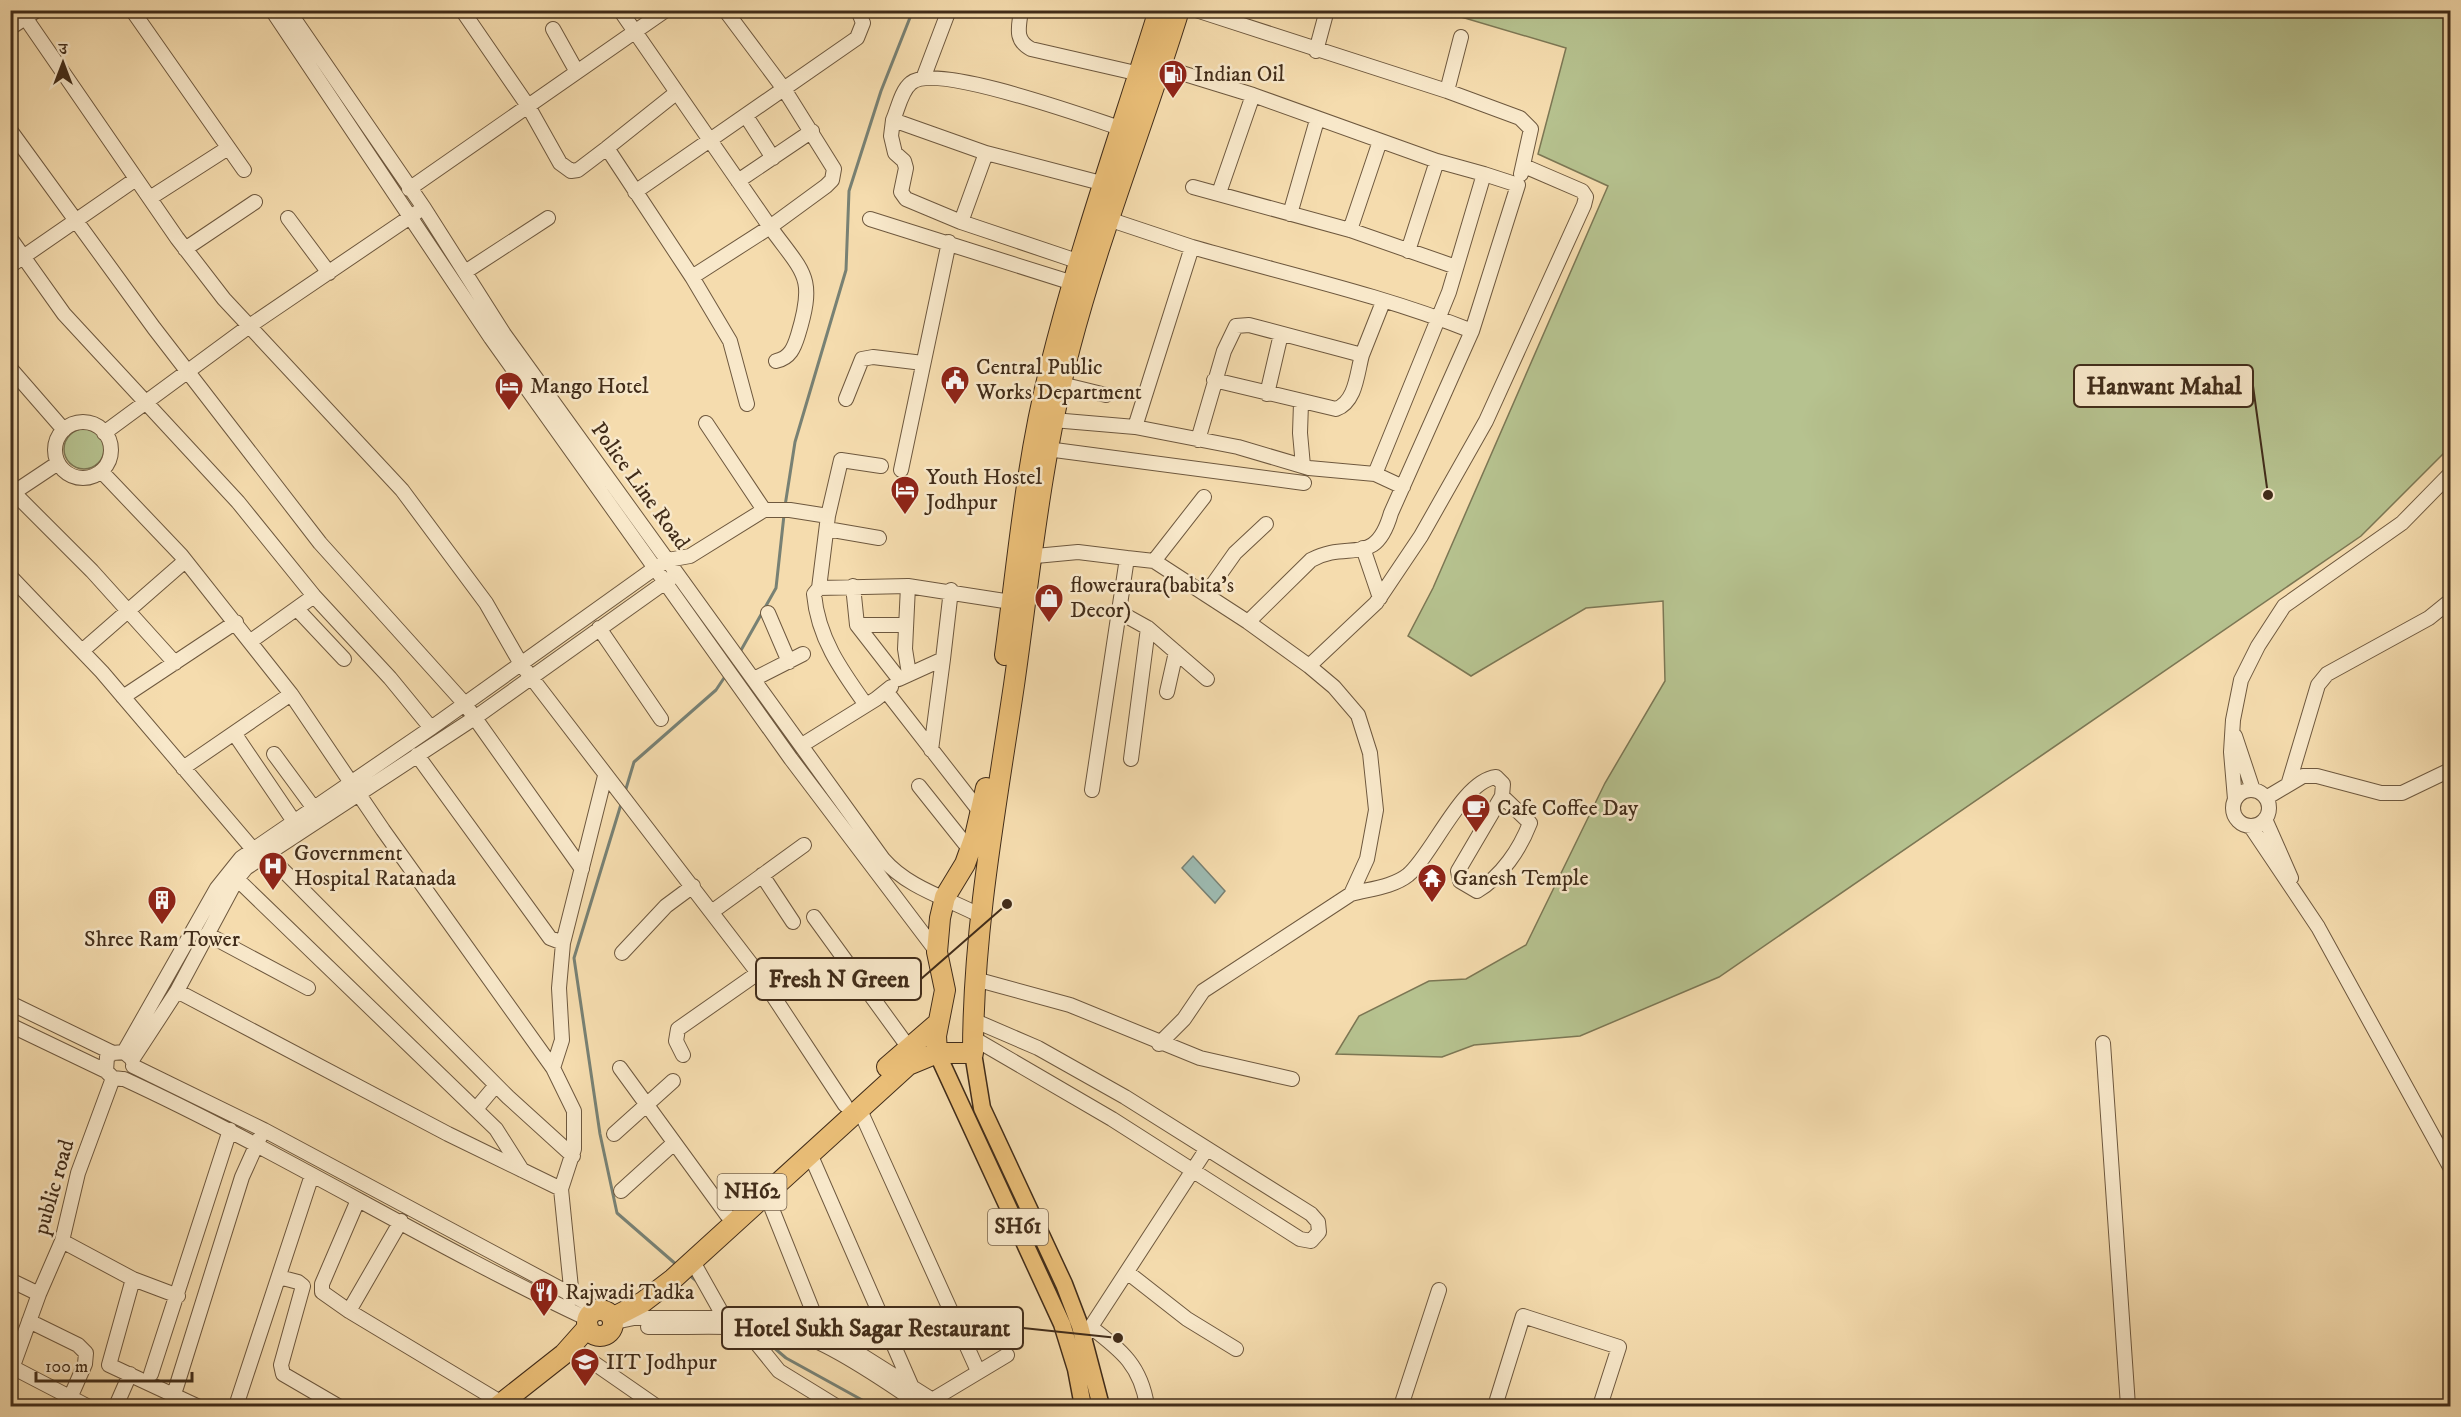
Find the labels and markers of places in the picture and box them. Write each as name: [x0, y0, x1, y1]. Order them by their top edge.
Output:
fuel station icon: Indian Oil: [1157, 58, 1189, 100]
place label: Indian Oil: [1194, 61, 1285, 88]
place label: Central Public Works Department: [975, 354, 1142, 406]
public building icon: Central Public Works Department: [939, 364, 971, 406]
callout: Hanwant Mahal: [2074, 365, 2253, 407]
hotel icon: Mango Hotel: [493, 370, 525, 412]
place label: Mango Hotel: [530, 373, 649, 400]
place label: Youth Hostel Jodhpur: [924, 464, 1042, 516]
hotel icon: Youth Hostel Jodhpur: [889, 474, 921, 516]
place label: floweraura(babita's Decor): [1070, 572, 1234, 624]
shop icon: floweraura(babita's Decor): [1033, 582, 1065, 624]
cafe icon: Cafe Coffee Day: [1460, 792, 1492, 834]
place label: Cafe Coffee Day: [1497, 795, 1639, 822]
place label: Government Hospital Ratanada: [294, 840, 457, 892]
hospital icon: Government Hospital Ratanada: [257, 850, 289, 892]
temple icon: Ganesh Temple: [1416, 862, 1448, 904]
place label: Ganesh Temple: [1453, 865, 1589, 892]
building icon: Shree Ram Tower: [146, 884, 178, 926]
place label: Shree Ram Tower: [84, 926, 241, 953]
callout: Fresh N Green: [756, 958, 921, 1000]
restaurant icon: Rajwadi Tadka: [528, 1276, 560, 1318]
place label: Rajwadi Tadka: [565, 1279, 695, 1306]
callout: Hotel Sukh Sagar Restaurant: [722, 1307, 1023, 1349]
school or university icon: IIT Jodhpur: [569, 1346, 601, 1388]
place label: IIT Jodhpur: [606, 1349, 718, 1376]

